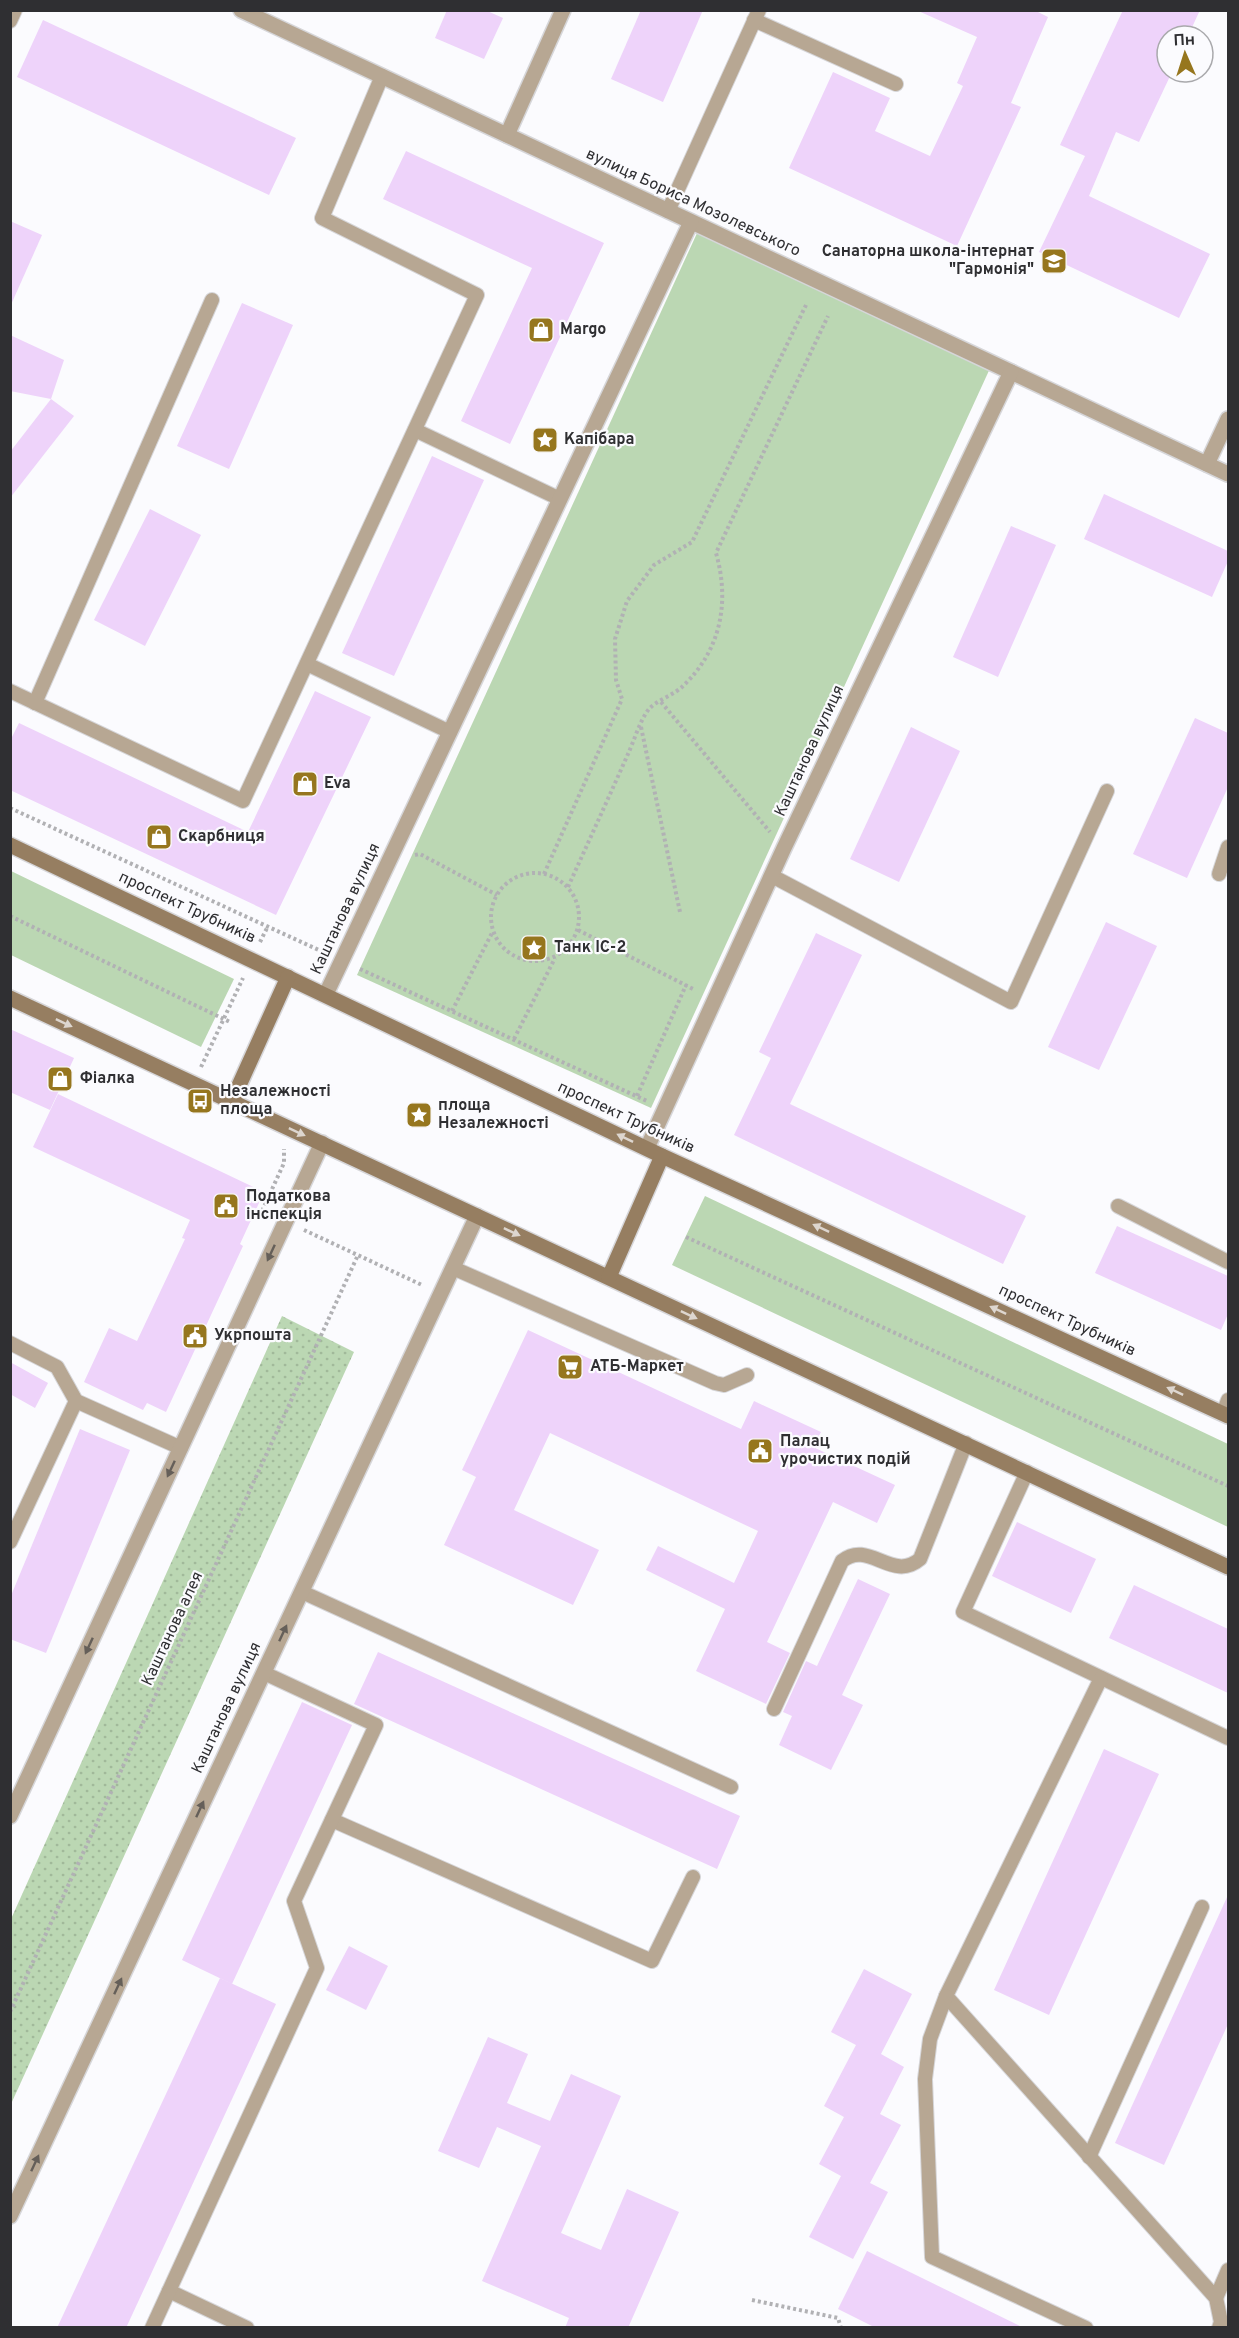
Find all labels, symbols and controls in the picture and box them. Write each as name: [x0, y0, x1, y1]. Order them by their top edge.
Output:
north arrow: [1155, 24, 1215, 84]
text: Пн: [1173, 30, 1196, 52]
street label: вулиця Бориса Мозолевського: [582, 144, 804, 262]
place label: Санаторна школа-інтернат "Гармонія": [822, 242, 1034, 280]
school or university icon: Санаторна школа-інтернат "Гармонія": [1039, 246, 1069, 276]
shop icon: Margo: [526, 315, 556, 345]
place label: Margo: [560, 320, 606, 340]
place icon: Капібара: [530, 425, 560, 455]
place label: Капібара: [564, 430, 635, 450]
street label: Каштанова вулиця: [771, 682, 849, 820]
shop icon: Eva: [290, 769, 320, 799]
place label: Eva: [324, 774, 351, 794]
shop icon: Скарбниця: [144, 822, 174, 852]
place label: Скарбниця: [178, 827, 265, 847]
street label: Каштанова вулиця: [307, 840, 385, 978]
street label: проспект Трубників: [115, 867, 259, 949]
place icon: Танк ІС-2: [519, 933, 549, 963]
place label: Танк ІС-2: [554, 938, 626, 958]
one-way arrow: [55, 1018, 73, 1028]
shop icon: Фіалка: [45, 1064, 75, 1094]
place label: Фіалка: [80, 1069, 135, 1089]
street label: проспект Трубників: [554, 1077, 698, 1159]
place label: Незалежності площа: [220, 1082, 331, 1120]
bus stop icon: Незалежності площа: [185, 1086, 215, 1116]
place label: площа Незалежності: [438, 1096, 549, 1134]
place icon: площа Незалежності: [404, 1100, 434, 1130]
one-way arrow: [289, 1127, 307, 1137]
one-way arrow: [616, 1133, 633, 1142]
place label: Податкова інспекція: [246, 1187, 331, 1225]
public building icon: Податкова інспекція: [211, 1191, 241, 1221]
one-way arrow: [812, 1224, 829, 1233]
one-way arrow: [504, 1228, 521, 1237]
one-way arrow: [266, 1245, 275, 1262]
street label: проспект Трубників: [995, 1280, 1139, 1362]
one-way arrow: [990, 1305, 1007, 1314]
one-way arrow: [680, 1310, 697, 1319]
public building icon: Укрпошта: [180, 1321, 210, 1351]
place label: Укрпошта: [214, 1326, 291, 1346]
supermarket icon: АТБ-Маркет: [555, 1352, 585, 1382]
place label: АТБ-Маркет: [590, 1357, 684, 1377]
one-way arrow: [1167, 1387, 1184, 1396]
place label: Палац урочистих подій: [780, 1432, 911, 1470]
public building icon: Палац урочистих подій: [745, 1436, 775, 1466]
one-way arrow: [166, 1460, 176, 1478]
street label: Каштанова алея: [138, 1569, 208, 1689]
one-way arrow: [278, 1624, 287, 1641]
one-way arrow: [85, 1637, 94, 1654]
street label: Каштанова вулиця: [188, 1639, 266, 1777]
one-way arrow: [196, 1801, 205, 1818]
one-way arrow: [113, 1977, 122, 1994]
one-way arrow: [31, 2154, 40, 2171]

